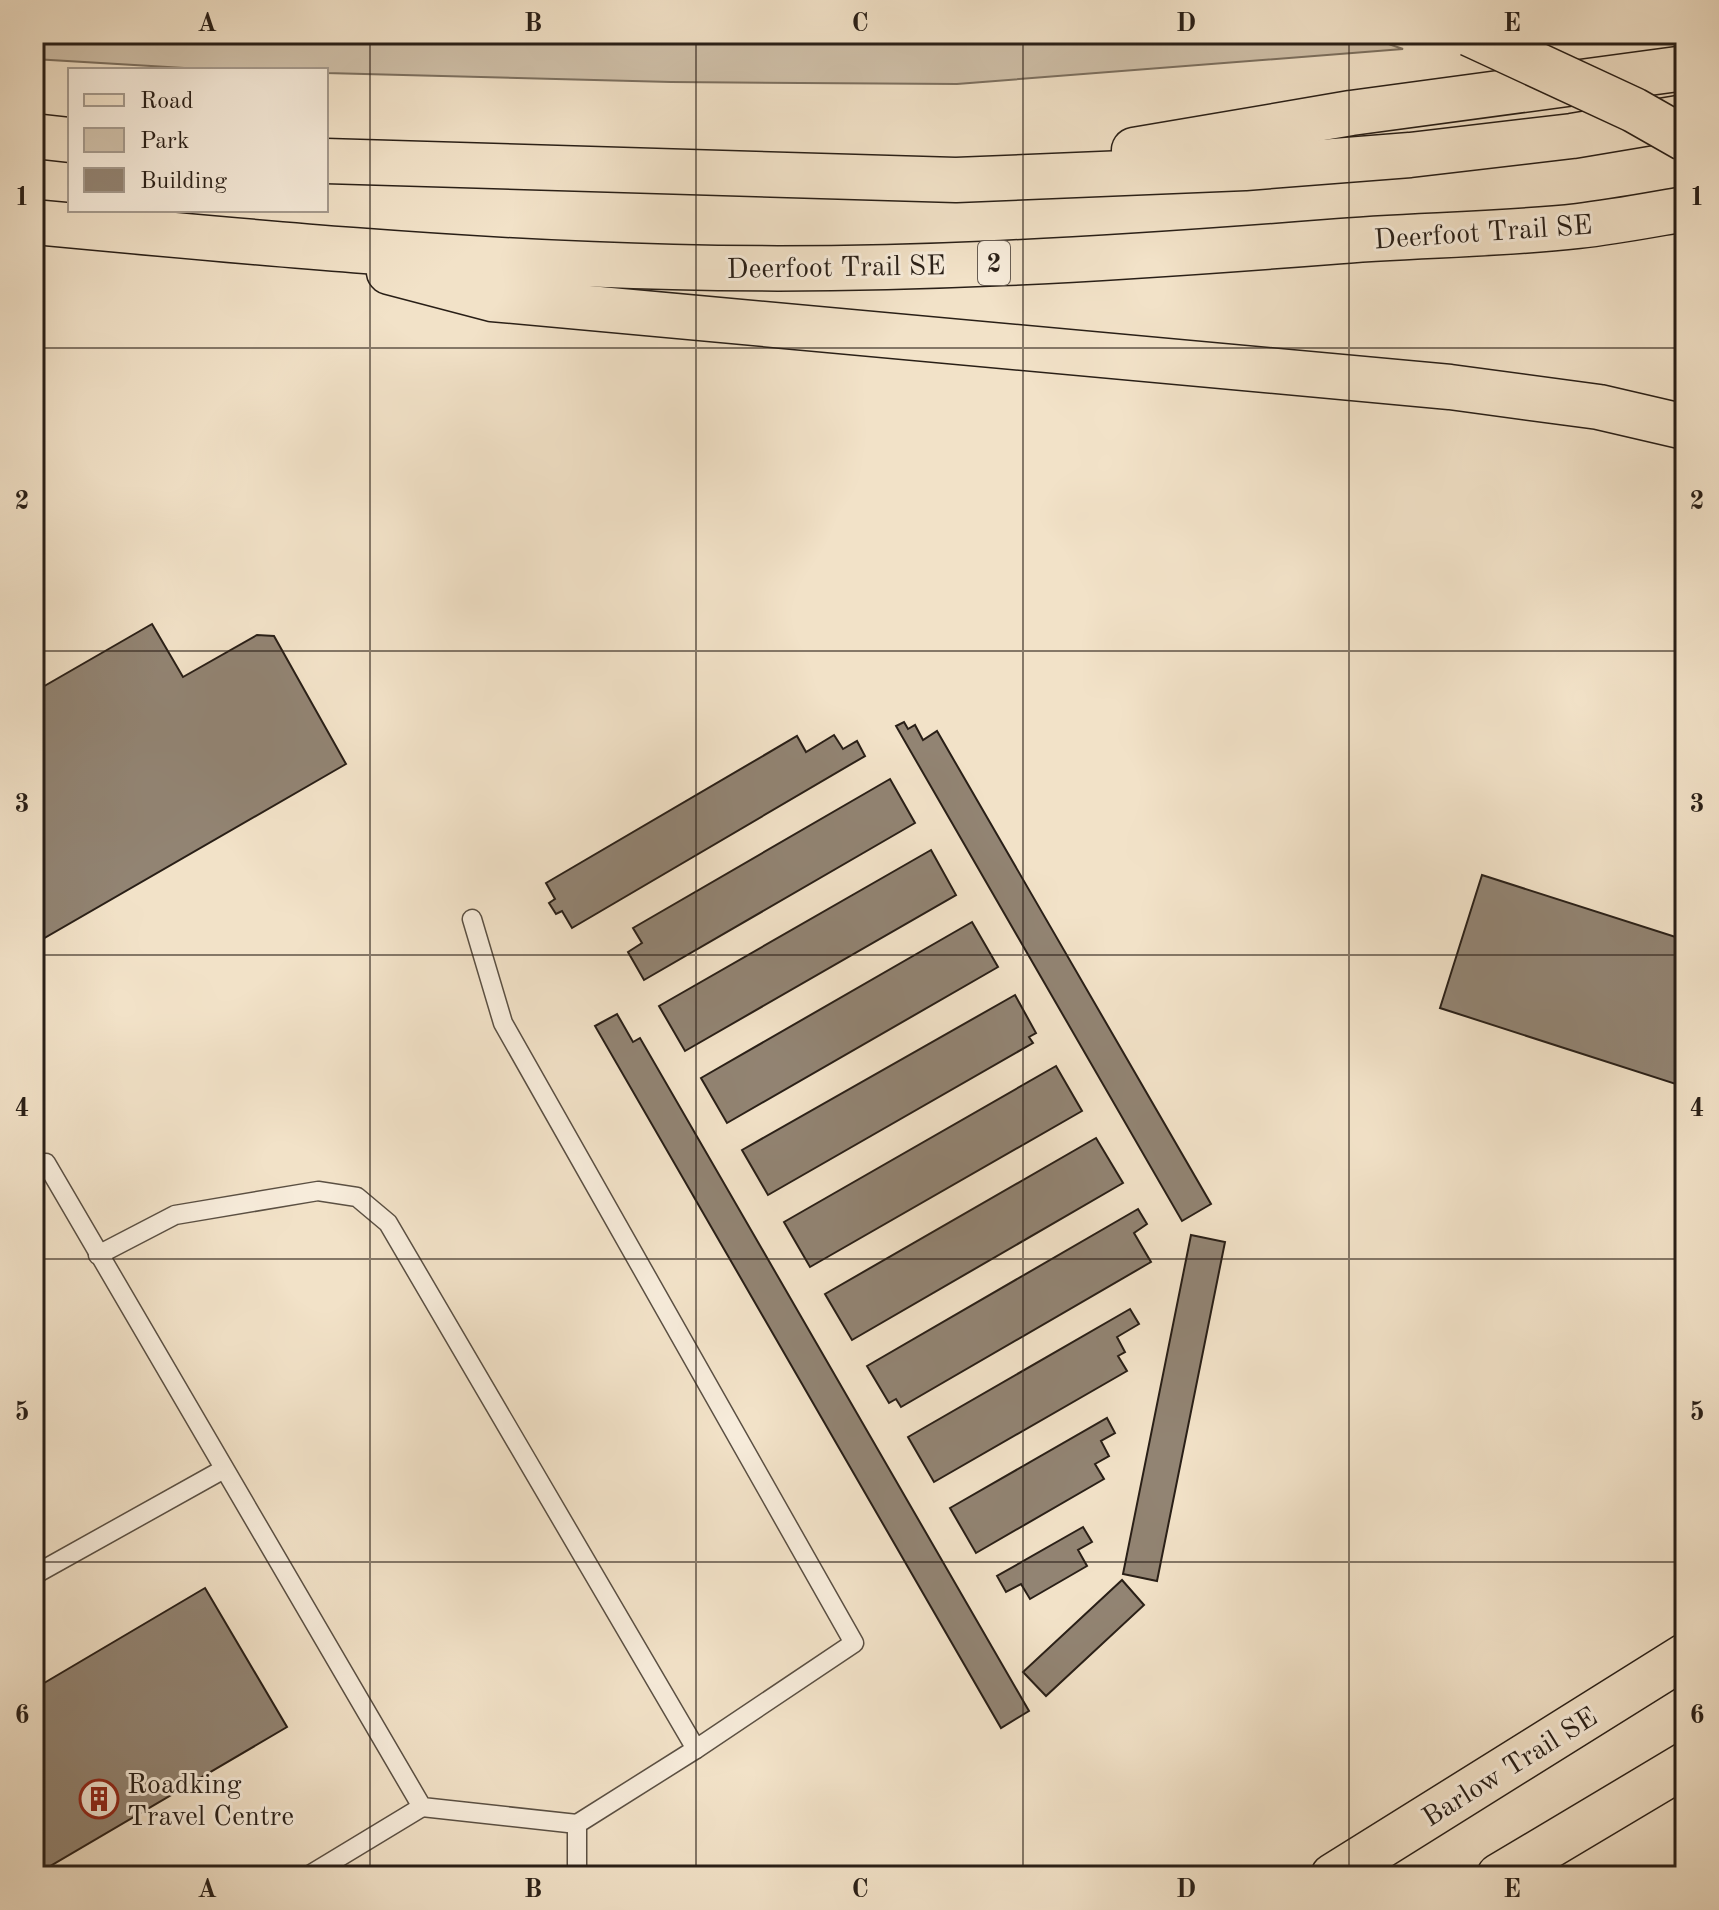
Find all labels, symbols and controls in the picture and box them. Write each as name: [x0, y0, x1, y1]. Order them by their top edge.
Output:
text: A: [197, 11, 217, 37]
text: B: [524, 11, 542, 37]
text: C: [851, 11, 869, 37]
text: D: [1176, 11, 1196, 37]
text: E: [1503, 11, 1521, 37]
legend: [68, 68, 328, 212]
text: Road: [140, 90, 193, 114]
text: Park: [140, 130, 189, 154]
text: Building: [140, 170, 227, 194]
text: 1: [14, 185, 30, 211]
text: 1: [1689, 185, 1705, 211]
street label: Deerfoot Trail SE: [1373, 212, 1593, 256]
road number: 2: [978, 241, 1010, 285]
street label: Deerfoot Trail SE: [726, 253, 946, 285]
text: 2: [14, 489, 30, 515]
text: 2: [1689, 489, 1705, 515]
text: 3: [14, 792, 30, 818]
text: 3: [1689, 792, 1705, 818]
text: 4: [14, 1096, 30, 1122]
text: 4: [1689, 1096, 1705, 1122]
text: 5: [14, 1400, 30, 1426]
text: 5: [1689, 1400, 1705, 1426]
text: 6: [14, 1703, 30, 1729]
text: 6: [1689, 1703, 1705, 1729]
street label: Barlow Trail SE: [1418, 1704, 1603, 1833]
place label: Roadking Travel Centre: [127, 1772, 294, 1832]
building icon: Roadking Travel Centre: [78, 1778, 120, 1820]
text: A: [197, 1877, 217, 1903]
text: B: [524, 1877, 542, 1903]
text: C: [851, 1877, 869, 1903]
text: D: [1176, 1877, 1196, 1903]
text: E: [1503, 1877, 1521, 1903]

